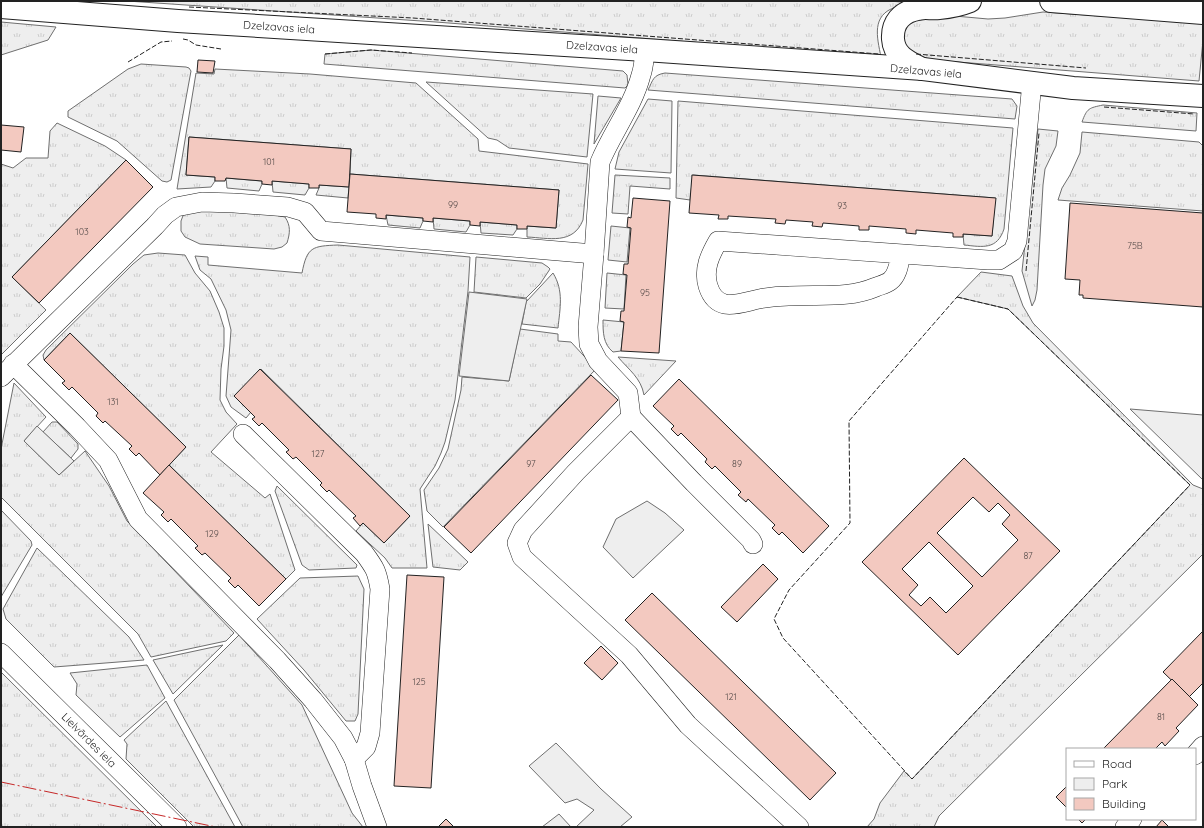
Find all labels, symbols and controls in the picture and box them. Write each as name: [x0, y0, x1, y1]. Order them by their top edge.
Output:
street label: Dzelzavas iela: [243, 18, 315, 36]
street label: Dzelzavas iela: [566, 38, 638, 56]
street label: Dzelzavas iela: [890, 61, 962, 81]
house number: 101: [263, 156, 275, 167]
house number: 99: [448, 199, 458, 210]
house number: 93: [837, 200, 847, 211]
house number: 103: [75, 226, 89, 237]
house number: 75B: [1127, 240, 1143, 251]
house number: 95: [640, 287, 650, 298]
house number: 131: [107, 396, 119, 407]
house number: 127: [312, 448, 325, 459]
house number: 97: [526, 458, 536, 469]
house number: 89: [732, 458, 742, 469]
house number: 129: [205, 528, 219, 539]
house number: 87: [1023, 550, 1033, 561]
house number: 125: [412, 676, 426, 687]
house number: 121: [725, 691, 737, 702]
street label: Lielvārdes iela: [59, 710, 119, 770]
house number: 81: [1157, 711, 1165, 722]
legend: [1066, 748, 1196, 820]
text: Road: [1102, 756, 1132, 771]
text: Park: [1102, 776, 1127, 791]
text: Building: [1102, 796, 1146, 811]

